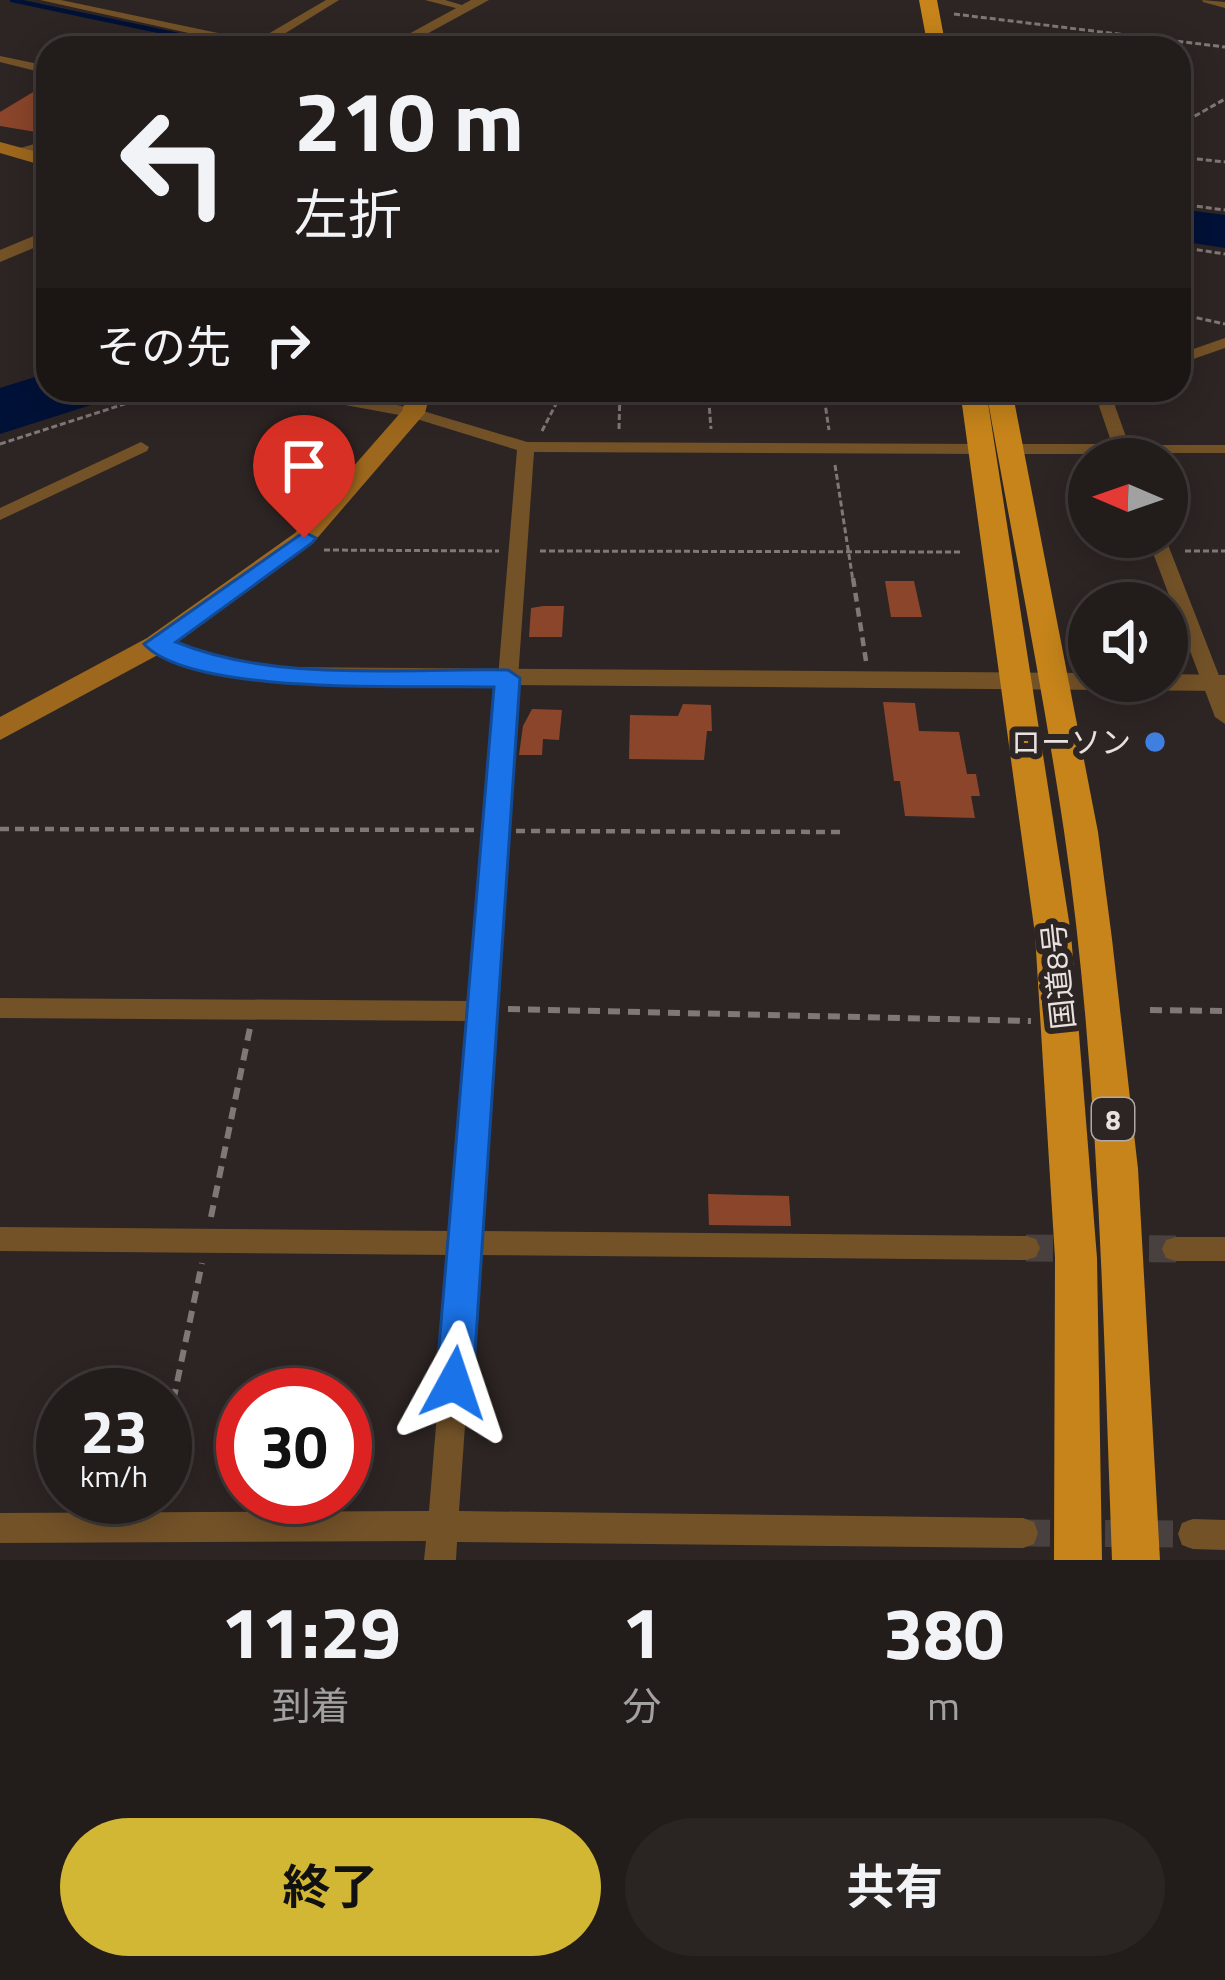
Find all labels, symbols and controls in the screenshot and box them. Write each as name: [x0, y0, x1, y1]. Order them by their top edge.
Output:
text: 210 m: [294, 56, 524, 184]
icon: left: [96, 84, 252, 240]
text: 左折: [294, 173, 402, 255]
text: その先: [96, 312, 231, 380]
icon: right: [255, 312, 321, 378]
pin: [253, 415, 355, 538]
icon: arrive: [271, 433, 337, 499]
north arrow: [1068, 438, 1188, 558]
map controls: [1068, 438, 1188, 702]
button: sound: [1068, 582, 1188, 702]
place label: ローソン: [1011, 719, 1131, 765]
marker: ローソン: [1142, 729, 1168, 755]
street label: 国道8号: [1030, 920, 1086, 1032]
road number: 8: [1092, 1098, 1134, 1140]
position arrow: [391, 1320, 517, 1446]
speed limit sign: 30: [216, 1368, 372, 1524]
text: 23: [80, 1385, 148, 1476]
text: km/h: [80, 1453, 148, 1499]
text: 11:29: [221, 1576, 401, 1686]
text: 1: [622, 1576, 662, 1686]
text: 380: [883, 1577, 1004, 1687]
text: 到着: [272, 1676, 350, 1735]
text: 分: [622, 1676, 661, 1735]
text: m: [927, 1676, 960, 1735]
button: 終了: [60, 1818, 601, 1956]
button: 共有: [625, 1818, 1165, 1956]

